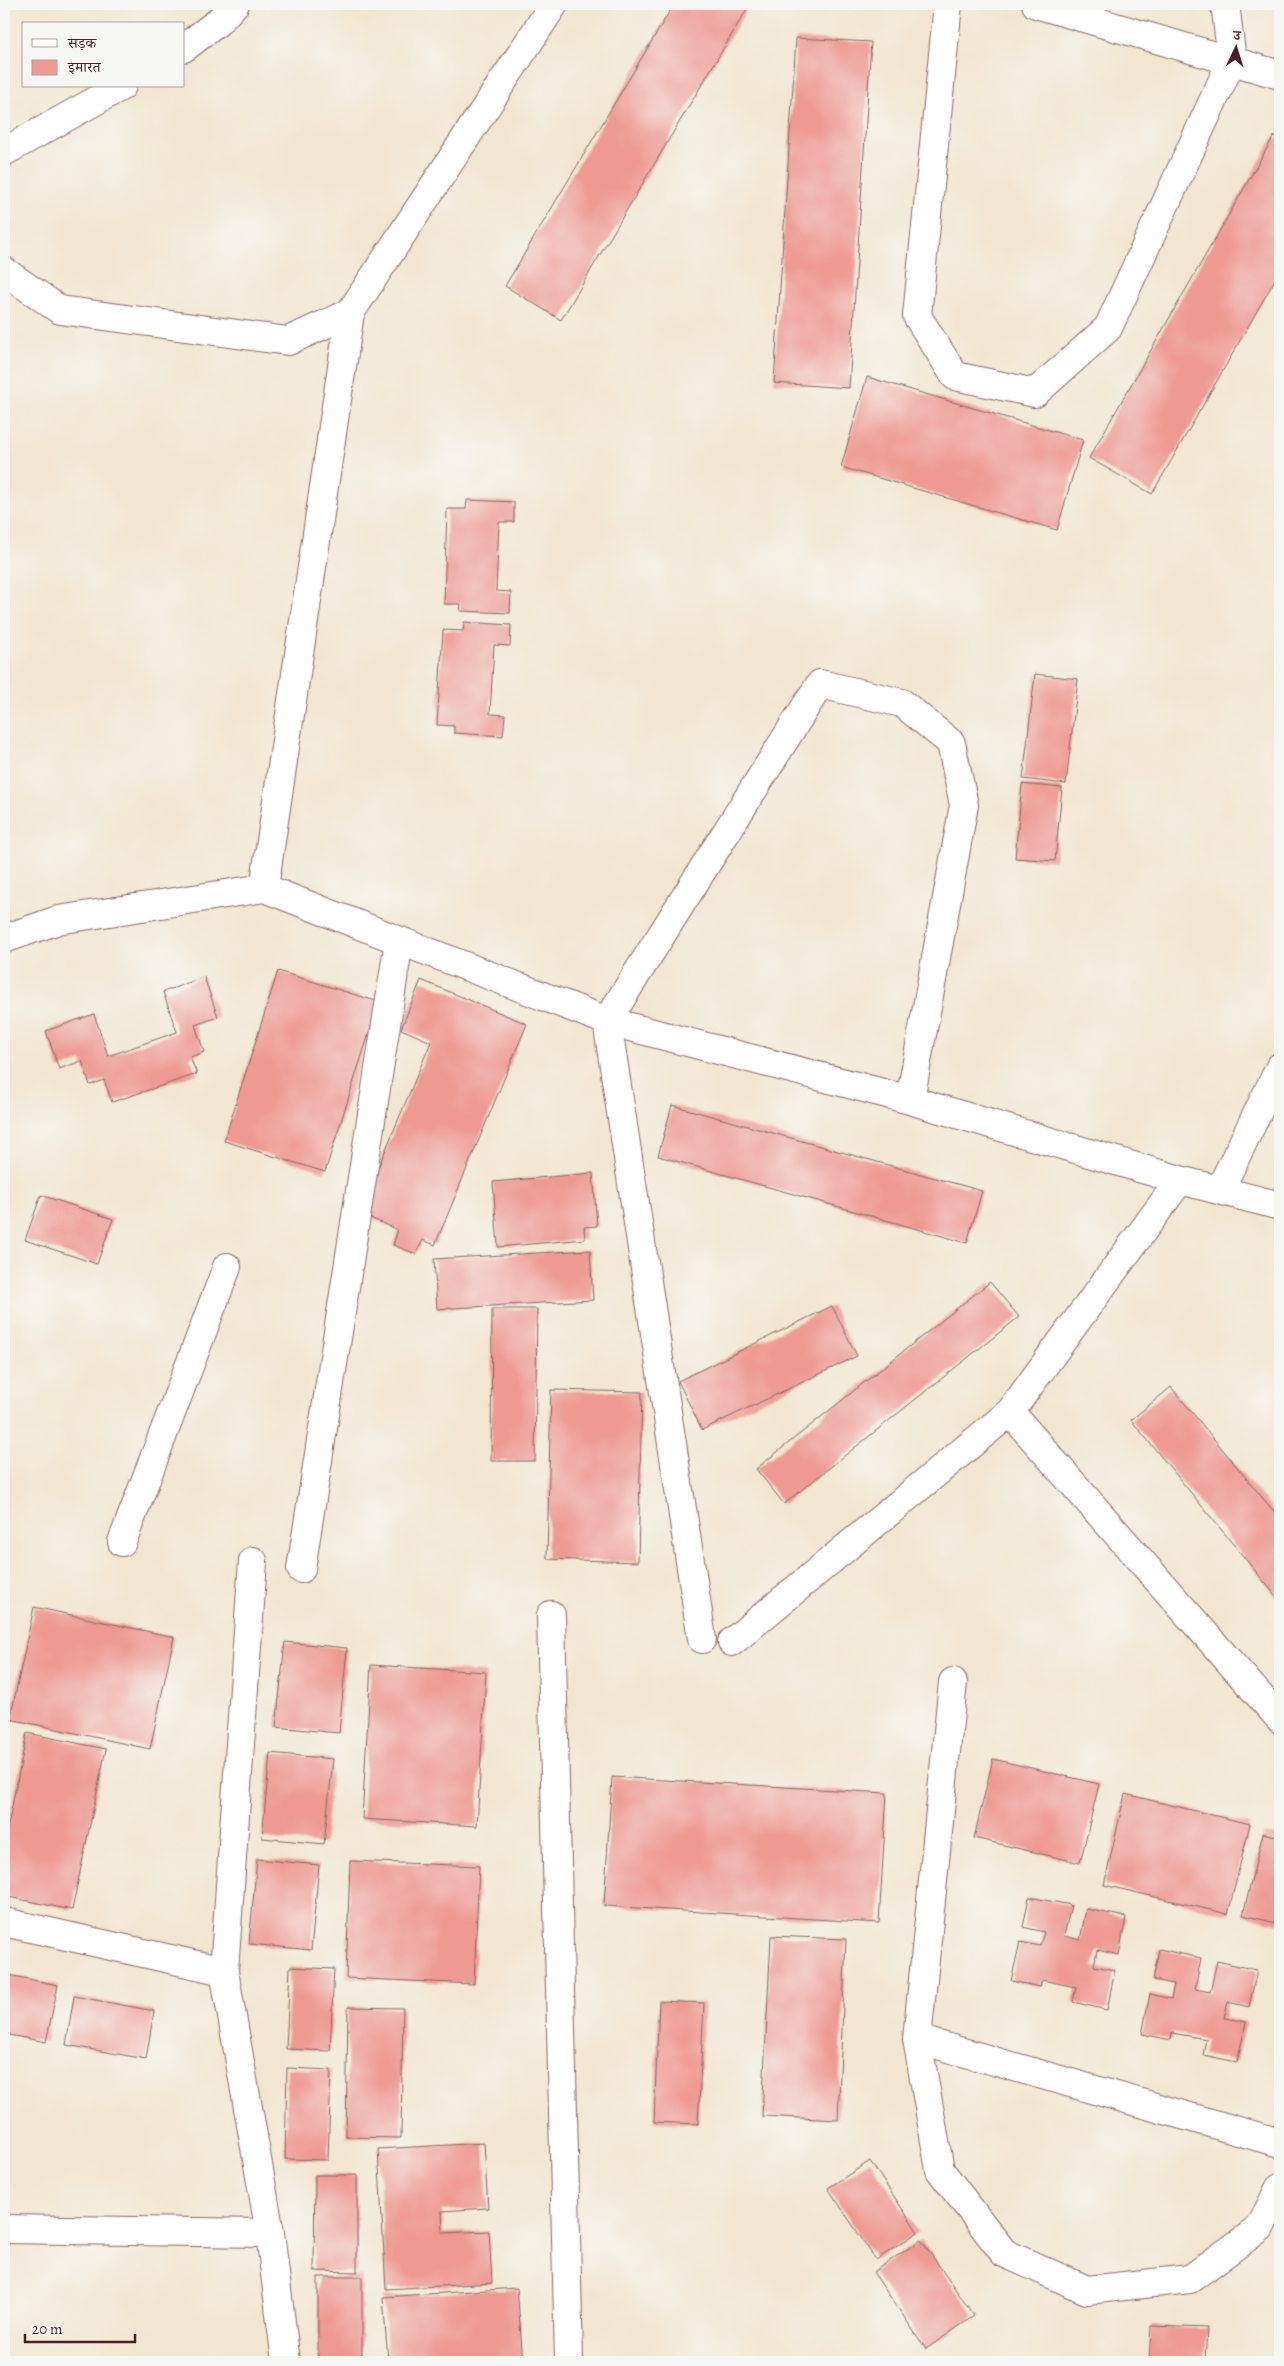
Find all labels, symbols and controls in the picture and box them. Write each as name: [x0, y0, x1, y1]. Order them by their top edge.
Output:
legend: [22, 22, 185, 88]
north arrow: [1212, 22, 1262, 72]
text: उ: [1232, 26, 1242, 45]
text: सड़क: [67, 33, 97, 53]
text: इमारत: [67, 57, 102, 77]
scale bar: [25, 2311, 135, 2343]
text: 20 m: [32, 2319, 63, 2339]

